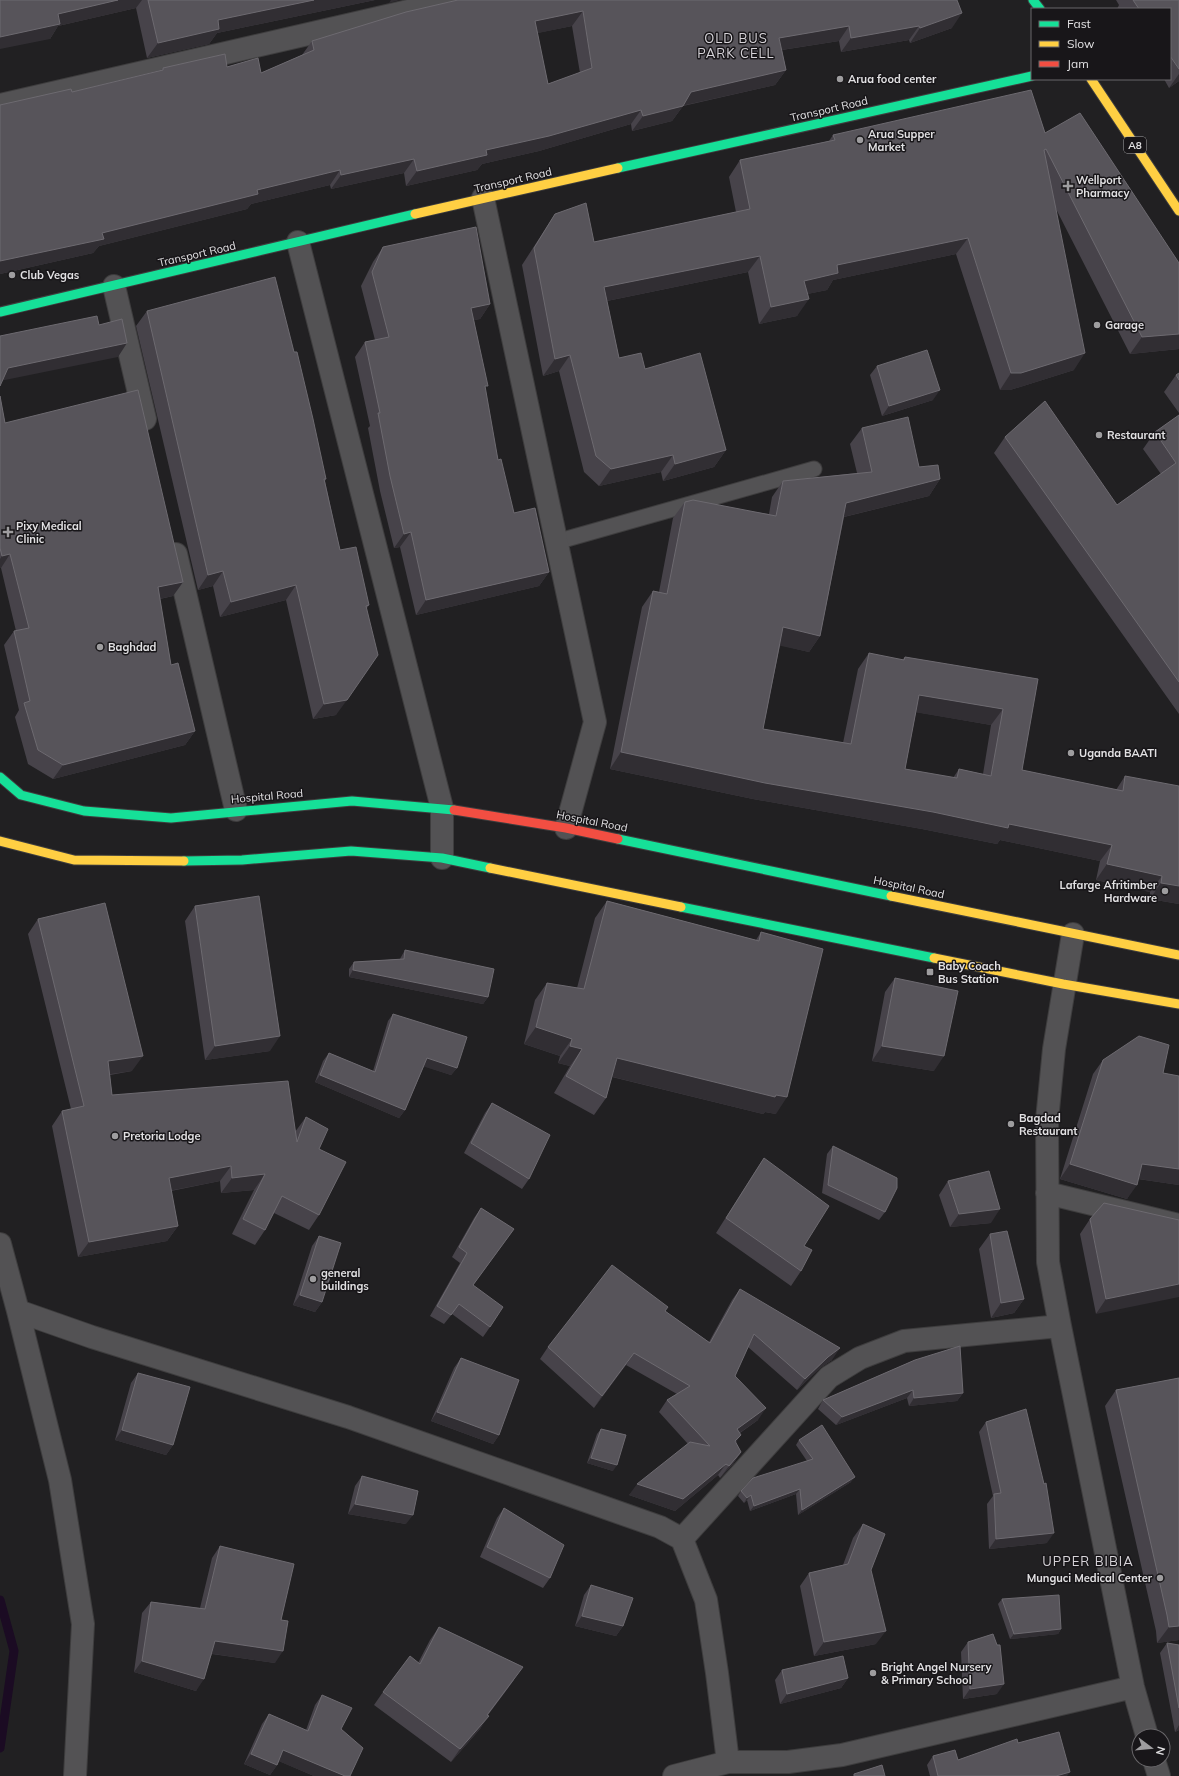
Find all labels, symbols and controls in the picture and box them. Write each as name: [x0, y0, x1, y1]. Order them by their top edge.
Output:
legend: [1031, 8, 1171, 80]
text: Fast: [1067, 16, 1091, 31]
district label: OLD BUS PARK CELL: [697, 30, 775, 61]
text: Slow: [1067, 36, 1095, 51]
text: Jam: [1067, 56, 1089, 71]
place label: Arua food center: [848, 72, 937, 86]
marker: Arua food center: [835, 74, 845, 84]
street label: Transport Road: [789, 93, 869, 125]
place label: Arua Supper Market: [868, 127, 935, 154]
marker: Arua Supper Market: [855, 135, 865, 145]
road number: A8: [1124, 137, 1146, 153]
street label: Transport Road: [473, 164, 553, 196]
place label: Wellport Pharmacy: [1076, 173, 1129, 200]
marker: Wellport Pharmacy: [1063, 181, 1073, 191]
street label: Transport Road: [157, 238, 237, 270]
place label: Club Vegas: [20, 268, 80, 282]
marker: Club Vegas: [7, 270, 17, 280]
place label: Garage: [1105, 318, 1144, 332]
marker: Garage: [1092, 320, 1102, 330]
place label: Restaurant: [1107, 428, 1166, 442]
marker: Restaurant: [1094, 430, 1104, 440]
place label: Pixy Medical Clinic: [16, 519, 82, 546]
marker: Pixy Medical Clinic: [3, 527, 13, 537]
place label: Baghdad: [108, 640, 157, 654]
marker: Baghdad: [95, 642, 105, 652]
place label: Uganda BAATI: [1079, 746, 1157, 760]
marker: Uganda BAATI: [1066, 748, 1076, 758]
street label: Hospital Road: [230, 786, 304, 806]
street label: Hospital Road: [555, 807, 629, 835]
street label: Hospital Road: [872, 873, 946, 901]
place label: Lafarge Afritimber Hardware: [1060, 878, 1158, 905]
marker: Lafarge Afritimber Hardware: [1160, 886, 1170, 896]
place label: Baby Coach Bus Station: [938, 959, 1001, 986]
marker: Baby Coach Bus Station: [925, 967, 935, 977]
place label: Bagdad Restaurant: [1019, 1111, 1078, 1138]
marker: Bagdad Restaurant: [1006, 1119, 1016, 1129]
place label: Pretoria Lodge: [123, 1129, 200, 1143]
marker: Pretoria Lodge: [110, 1131, 120, 1141]
place label: general buildings: [321, 1266, 369, 1293]
marker: general buildings: [308, 1274, 318, 1284]
district label: UPPER BIBIA: [1042, 1553, 1134, 1569]
place label: Munguci Medical Center: [1027, 1571, 1153, 1585]
marker: Munguci Medical Center: [1155, 1573, 1165, 1583]
place label: Bright Angel Nursery & Primary School: [881, 1660, 991, 1687]
marker: Bright Angel Nursery & Primary School: [868, 1668, 878, 1678]
north arrow: [1131, 1728, 1171, 1768]
text: N: [1153, 1745, 1168, 1757]

